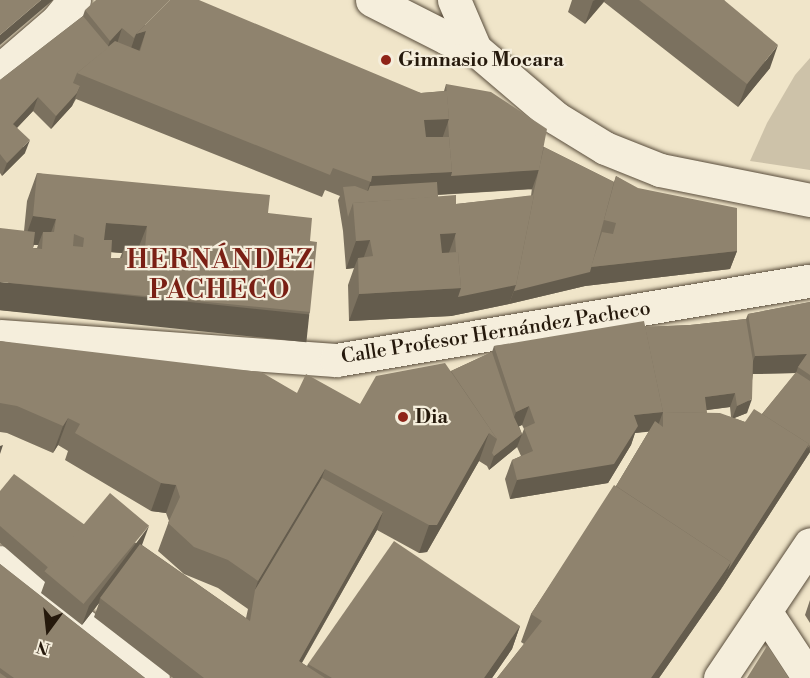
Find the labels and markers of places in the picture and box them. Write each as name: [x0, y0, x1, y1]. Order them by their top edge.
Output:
place label: Gimnasio Mocara: [398, 48, 564, 72]
marker: Gimnasio Mocara: [379, 53, 393, 67]
place label: Dia: [415, 405, 448, 429]
marker: Dia: [396, 410, 410, 424]

